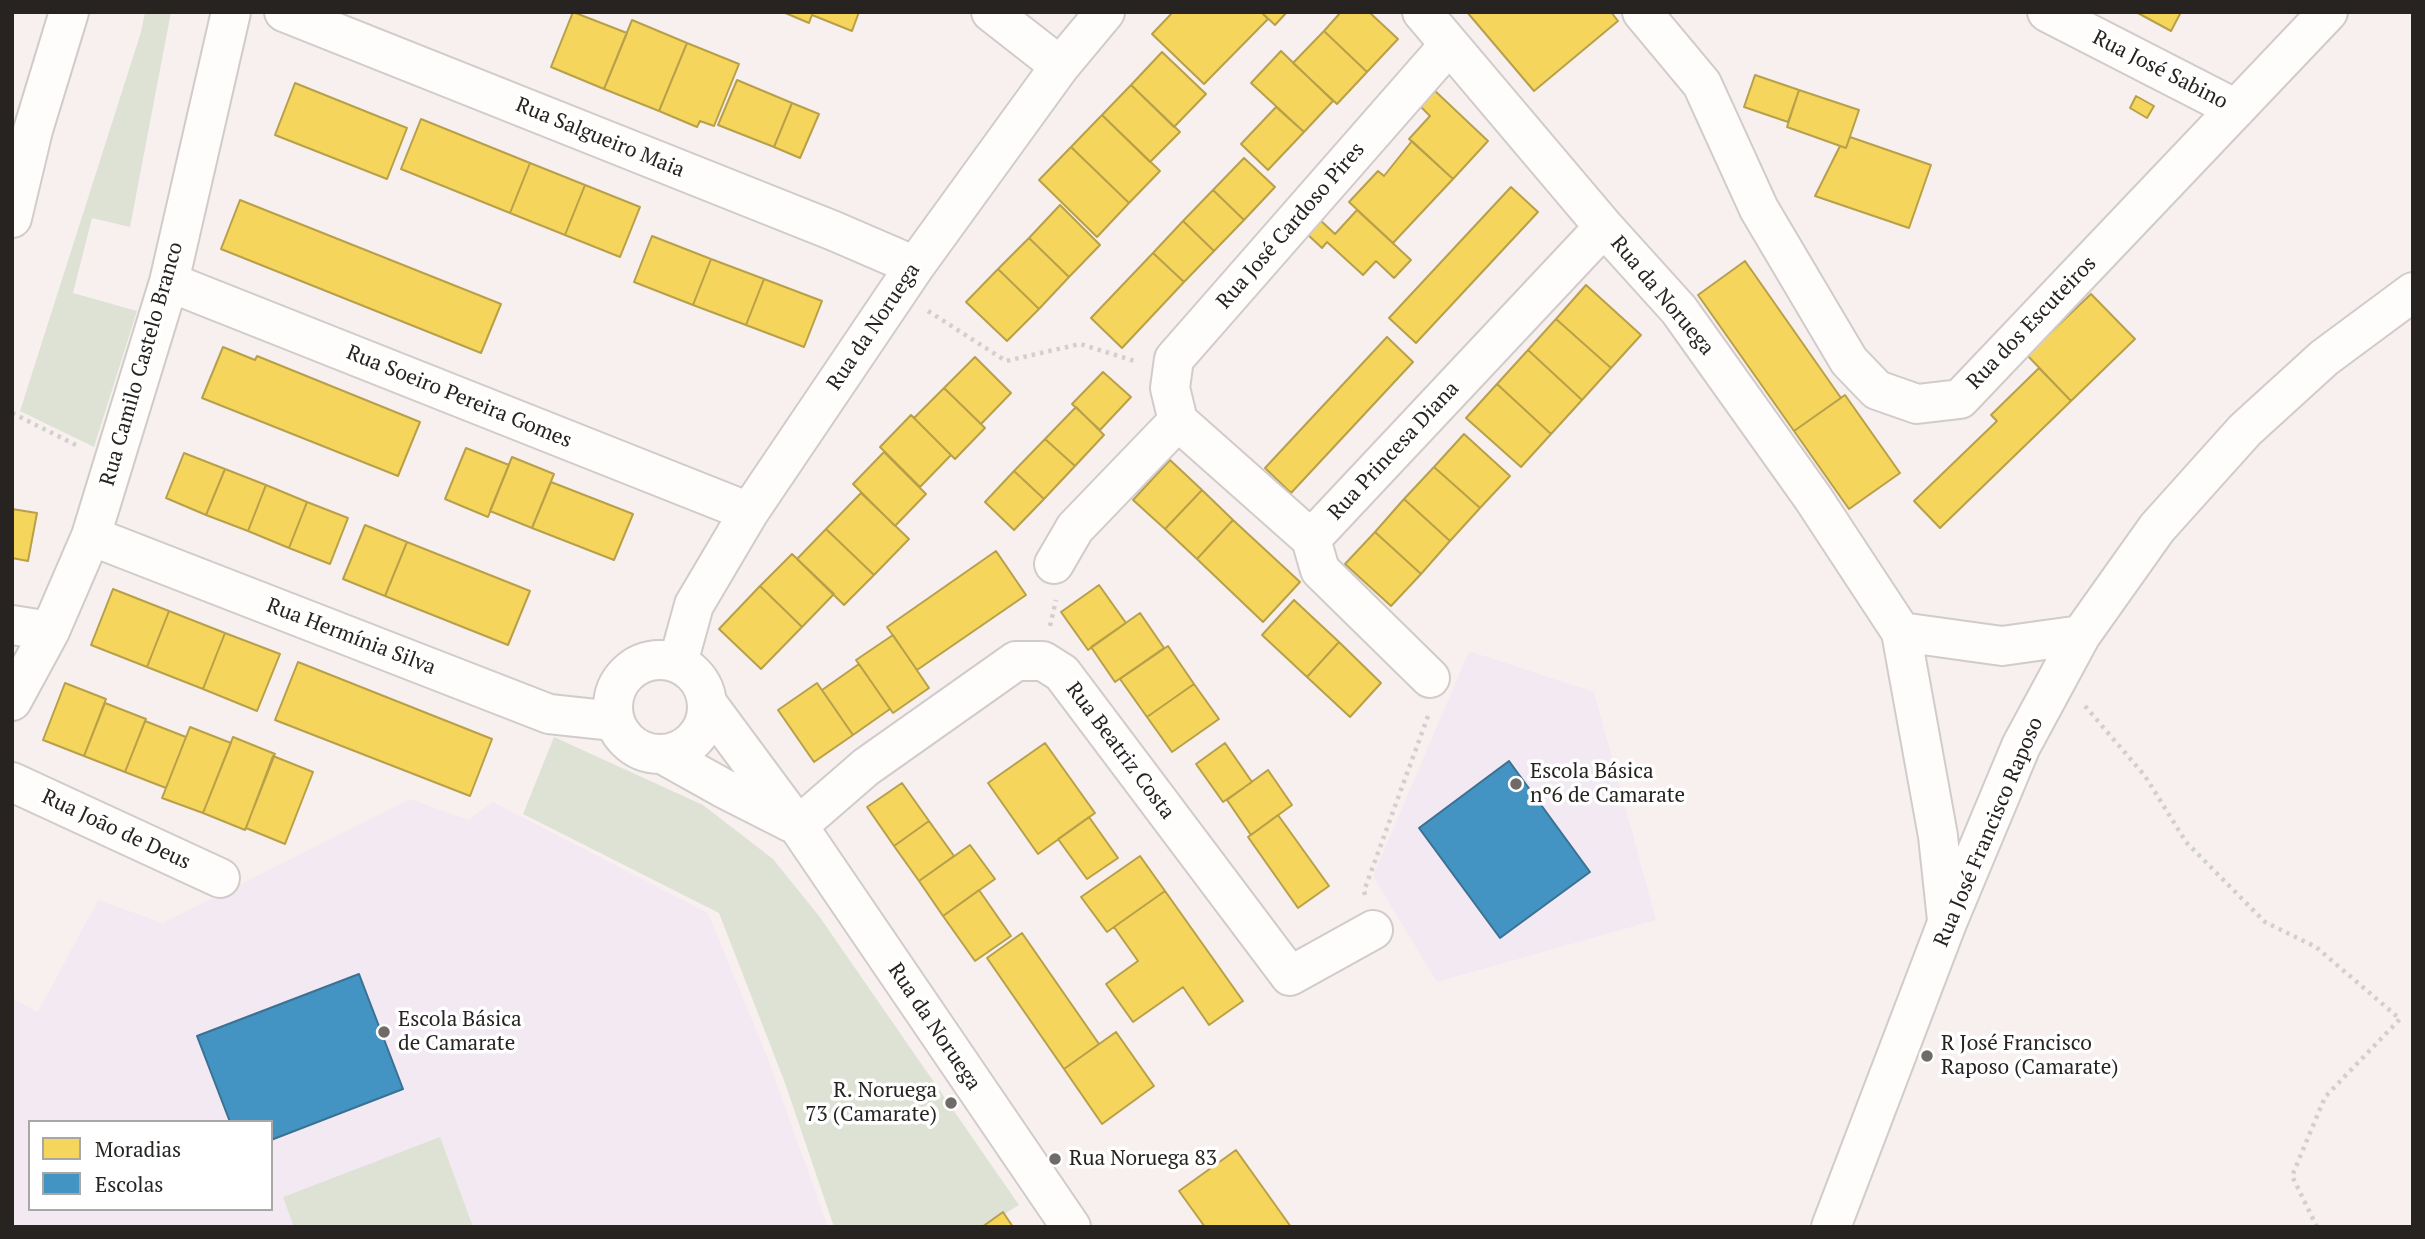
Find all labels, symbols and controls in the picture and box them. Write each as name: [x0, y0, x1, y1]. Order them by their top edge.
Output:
street label: Rua José Sabino: [2088, 25, 2232, 115]
street label: Rua Salgueiro Maia: [512, 93, 688, 183]
street label: Rua José Cardoso Pires: [1212, 138, 1370, 314]
street label: Rua da Noruega: [1605, 231, 1719, 361]
street label: Rua Camilo Castelo Branco: [95, 239, 189, 489]
street label: Rua dos Escuteiros: [1962, 251, 2102, 395]
street label: Rua da Noruega: [822, 259, 926, 395]
street label: Rua Soeiro Pereira Gomes: [343, 340, 575, 454]
street label: Rua Princesa Diana: [1323, 377, 1465, 525]
street label: Rua Hermínia Silva: [263, 593, 439, 681]
street label: Rua Beatriz Costa: [1060, 678, 1180, 824]
street label: Rua José Francisco Raposo: [1929, 714, 2049, 950]
place label: Escola Básica nº6 de Camarate: [1530, 759, 1685, 809]
marker: Escola Básica nº6 de Camarate: [1508, 776, 1524, 792]
street label: Rua João de Deus: [38, 785, 194, 875]
street label: Rua da Noruega: [882, 959, 986, 1095]
place label: Escola Básica de Camarate: [398, 1007, 522, 1057]
marker: Escola Básica de Camarate: [376, 1024, 392, 1040]
place label: R José Francisco Raposo (Camarate): [1941, 1031, 2119, 1081]
marker: R José Francisco Raposo (Camarate): [1919, 1048, 1935, 1064]
place label: R. Noruega 73 (Camarate): [805, 1078, 937, 1128]
marker: R. Noruega 73 (Camarate): [943, 1095, 959, 1111]
legend: [28, 1120, 273, 1211]
text: Moradias: [95, 1135, 181, 1163]
place label: Rua Noruega 83: [1069, 1146, 1217, 1172]
marker: Rua Noruega 83: [1047, 1151, 1063, 1167]
text: Escolas: [95, 1170, 163, 1198]

